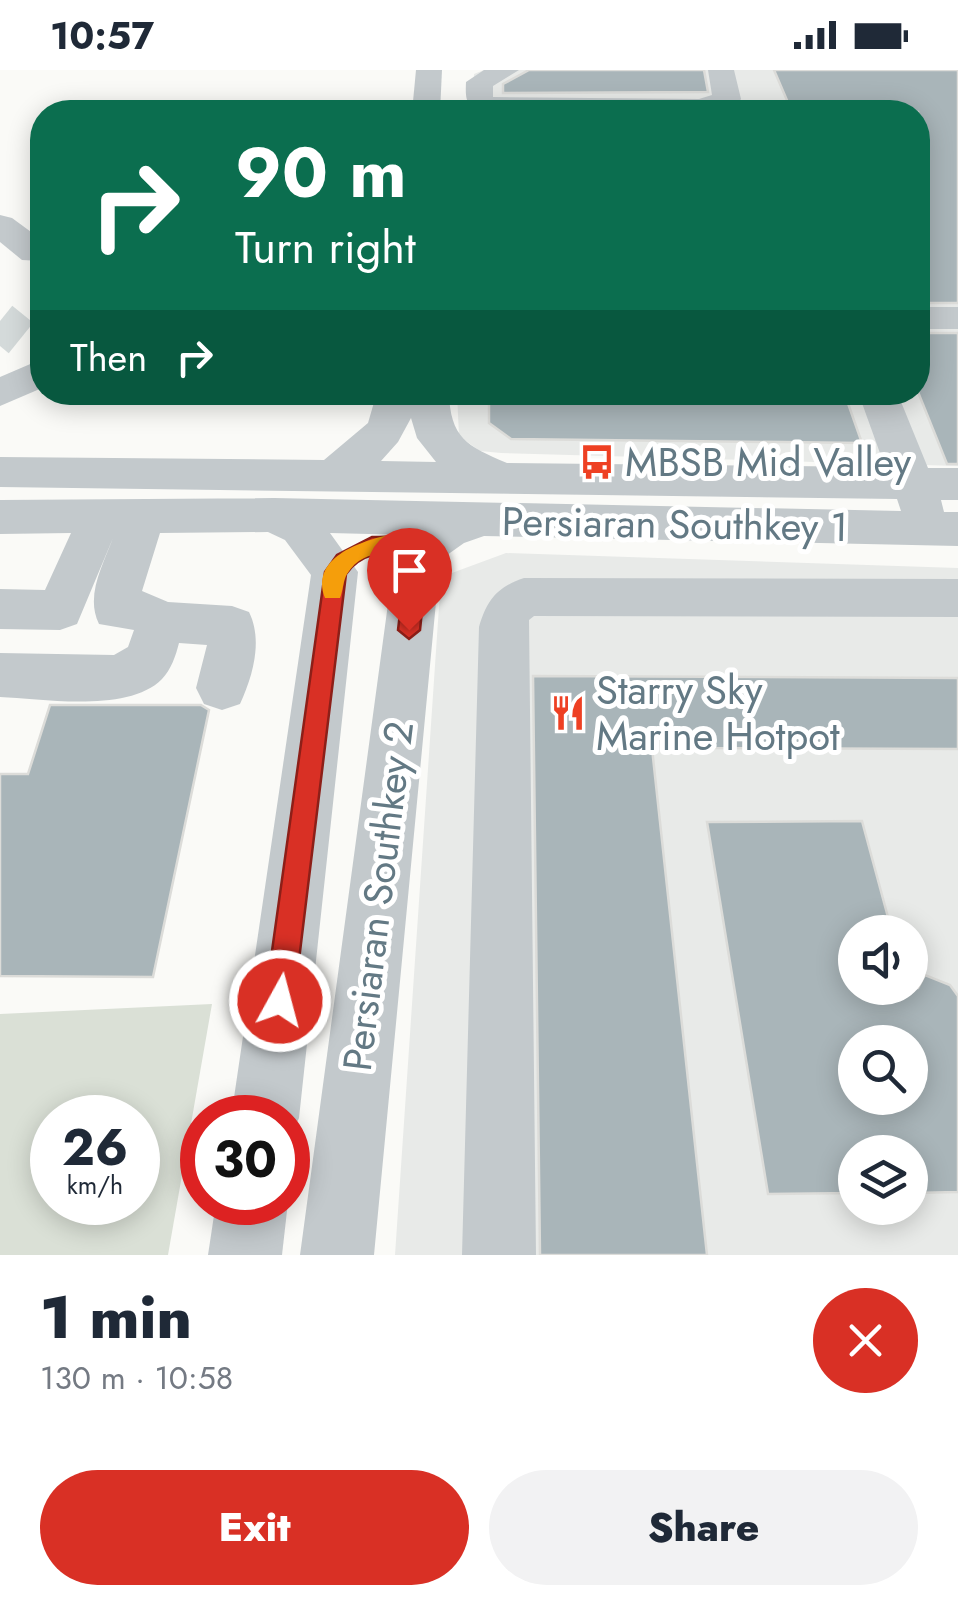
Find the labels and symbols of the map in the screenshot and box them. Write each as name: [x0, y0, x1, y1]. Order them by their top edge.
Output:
place label: MBSB Mid Valley: [625, 433, 912, 491]
bus stop icon: MBSB Mid Valley: [578, 443, 616, 481]
street label: Persiaran Southkey 1: [501, 492, 849, 556]
pin: [367, 528, 452, 631]
place label: Starry Sky Marine Hotpot: [596, 661, 840, 765]
restaurant icon: Starry Sky Marine Hotpot: [549, 694, 587, 732]
street label: Persiaran Southkey 2: [328, 718, 428, 1074]
position arrow: [228, 949, 332, 1053]
speed limit sign: 30: [180, 1095, 310, 1225]

